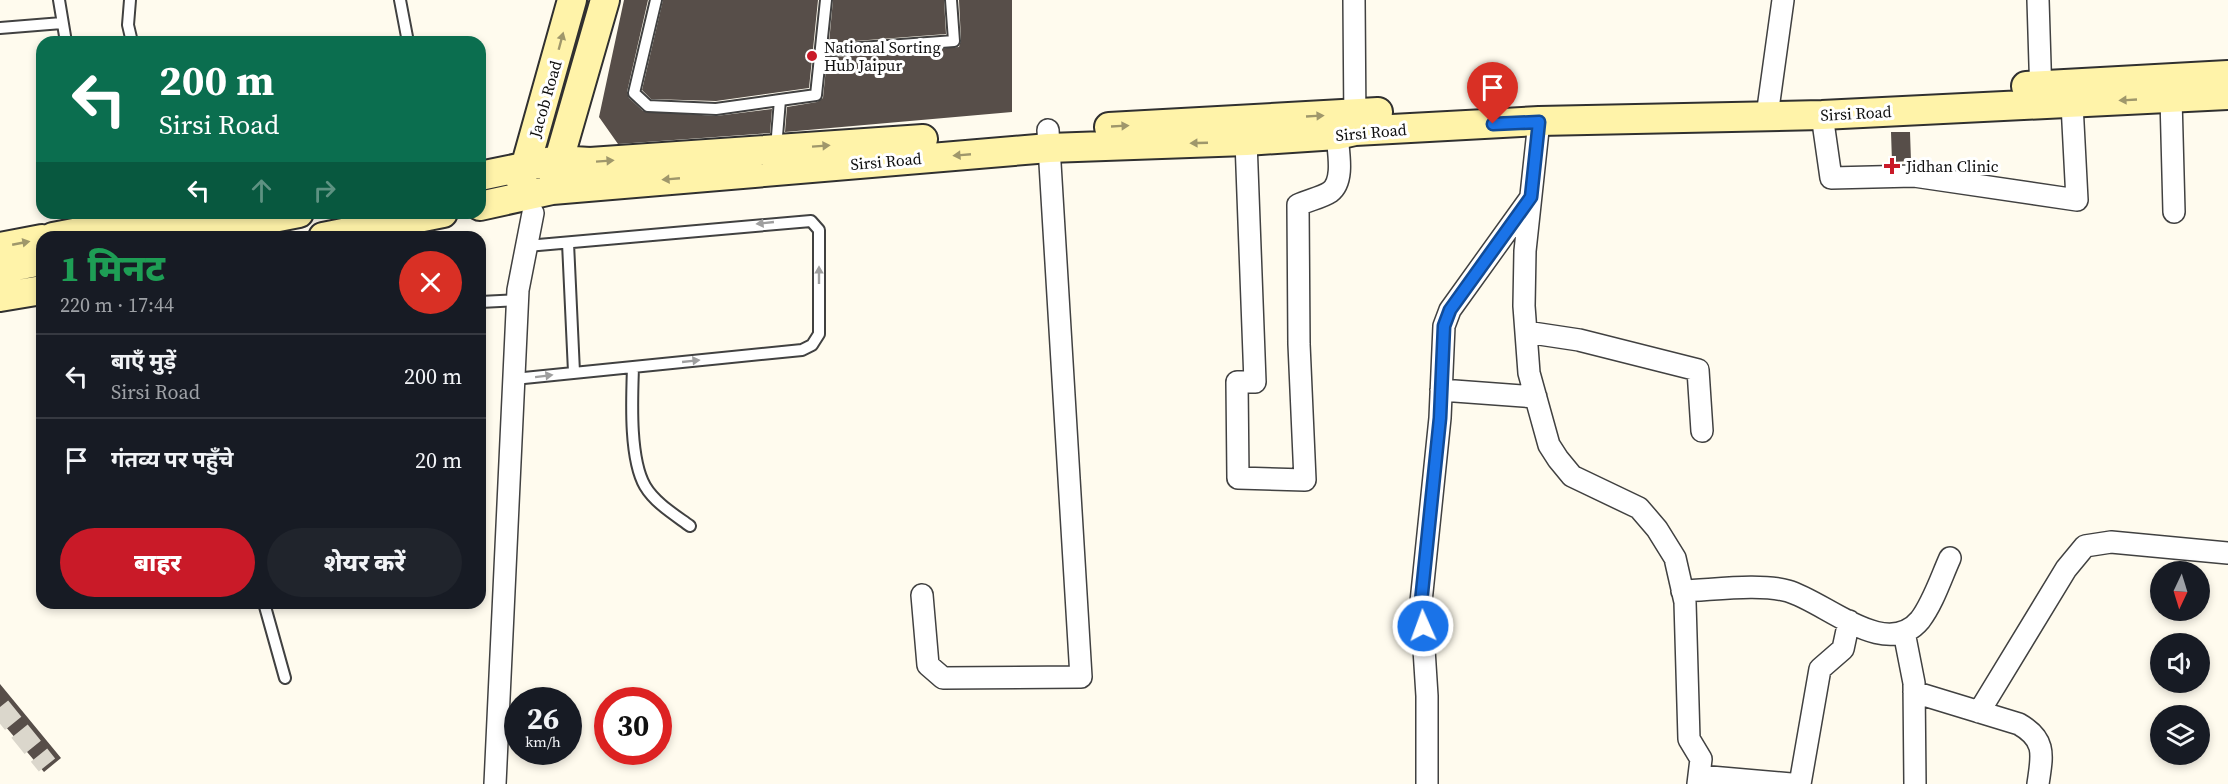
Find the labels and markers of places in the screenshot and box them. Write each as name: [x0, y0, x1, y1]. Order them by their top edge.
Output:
place label: National Sorting Hub Jaipur: [824, 36, 941, 76]
marker: National Sorting Hub Jaipur: [805, 49, 819, 63]
pin: [1467, 62, 1518, 124]
place label: Jidhan Clinic: [1905, 155, 1999, 177]
marker: Jidhan Clinic: [1883, 157, 1901, 175]

